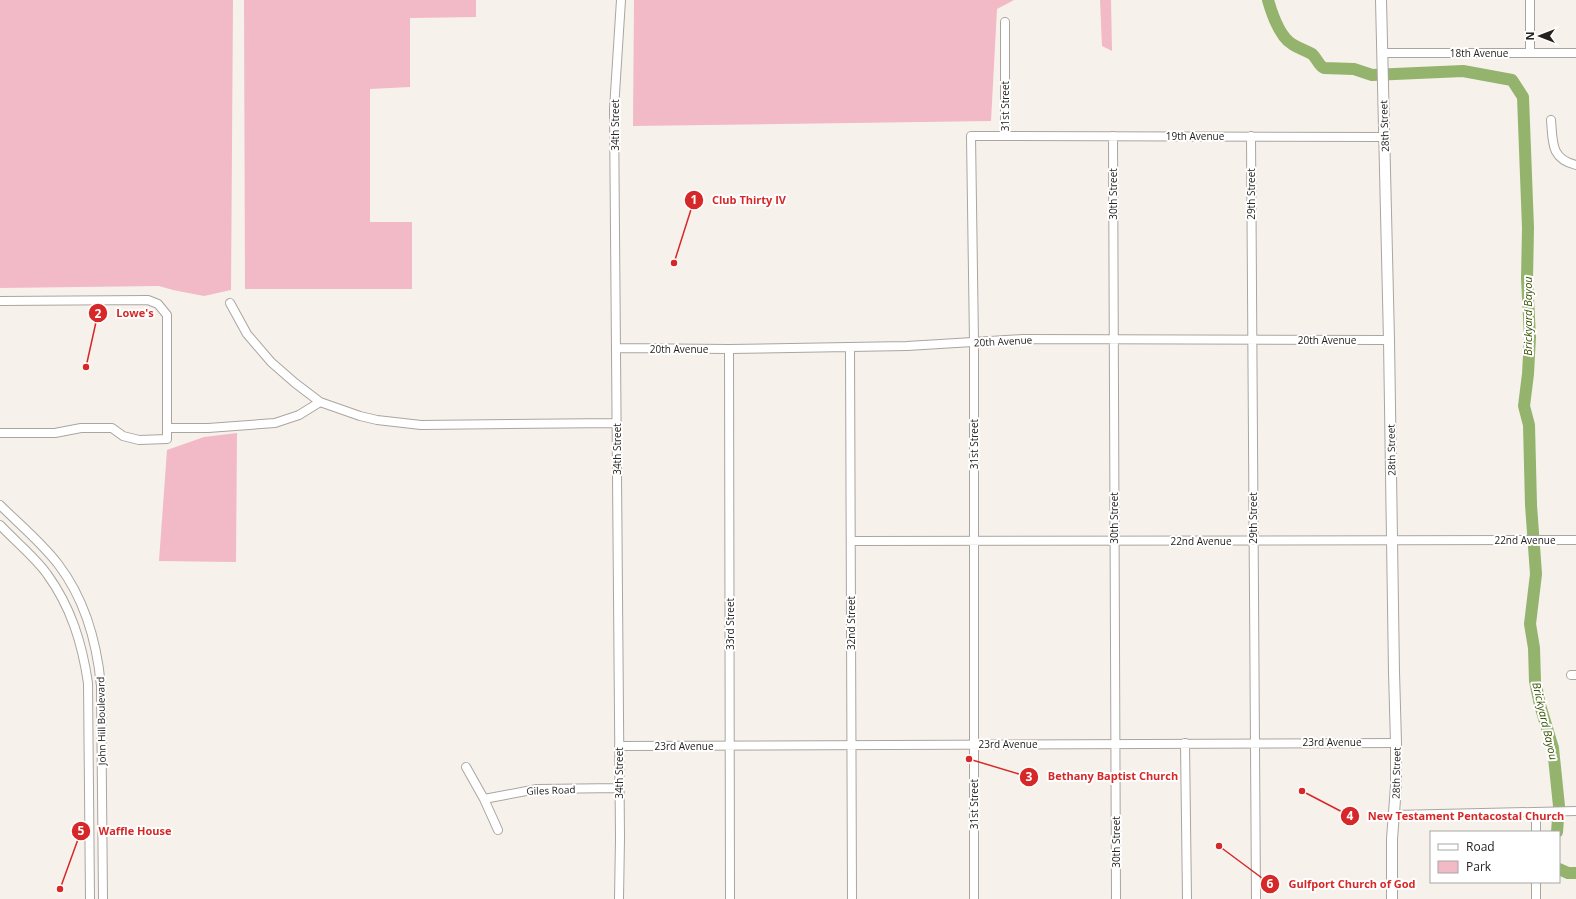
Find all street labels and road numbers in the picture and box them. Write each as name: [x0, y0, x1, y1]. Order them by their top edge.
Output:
street label: 18th Avenue: [1450, 46, 1509, 60]
street label: 31st Street: [998, 80, 1012, 131]
street label: 34th Street: [608, 99, 622, 151]
street label: 28th Street: [1376, 100, 1392, 152]
street label: 19th Avenue: [1166, 129, 1225, 143]
street label: 30th Street: [1106, 168, 1120, 220]
street label: 29th Street: [1244, 168, 1258, 220]
street label: 20th Avenue: [973, 332, 1033, 350]
street label: 20th Avenue: [1298, 333, 1357, 347]
street label: 20th Avenue: [650, 342, 709, 356]
street label: 31st Street: [967, 418, 981, 469]
street label: 34th Street: [610, 423, 624, 475]
street label: 28th Street: [1384, 424, 1398, 476]
street label: 30th Street: [1107, 492, 1121, 544]
street label: 29th Street: [1246, 492, 1260, 544]
street label: 22nd Avenue: [1494, 533, 1556, 547]
street label: 22nd Avenue: [1170, 534, 1232, 548]
street label: 32nd Street: [844, 595, 858, 650]
street label: 33rd Street: [723, 597, 737, 650]
street label: John Hill Boulevard: [93, 677, 109, 766]
street label: 23rd Avenue: [1302, 735, 1362, 749]
street label: 23rd Avenue: [978, 737, 1038, 751]
street label: 23rd Avenue: [654, 739, 714, 753]
street label: 34th Street: [612, 747, 626, 799]
street label: 28th Street: [1389, 747, 1403, 799]
street label: 31st Street: [967, 778, 981, 829]
street label: Giles Road: [526, 782, 576, 798]
street label: 30th Street: [1109, 816, 1123, 868]

